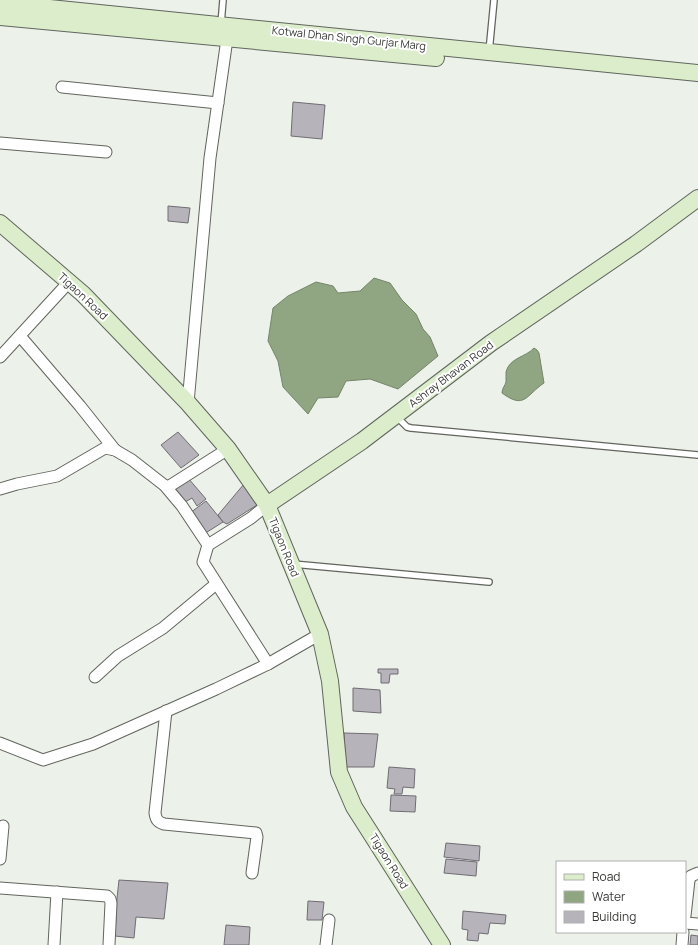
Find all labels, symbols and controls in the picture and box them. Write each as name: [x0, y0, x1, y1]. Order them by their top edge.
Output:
street label: Kotwal Dhan Singh Gurjar Marg: [271, 22, 427, 53]
street label: Tigaon Road: [55, 269, 112, 323]
street label: Ashray Bhavan Road: [405, 337, 496, 410]
street label: Tigaon Road: [266, 515, 303, 579]
street label: Tigaon Road: [366, 830, 412, 891]
legend: [556, 861, 686, 933]
text: Road: [592, 868, 620, 885]
text: Water: [592, 888, 626, 905]
text: Building: [592, 908, 636, 925]

